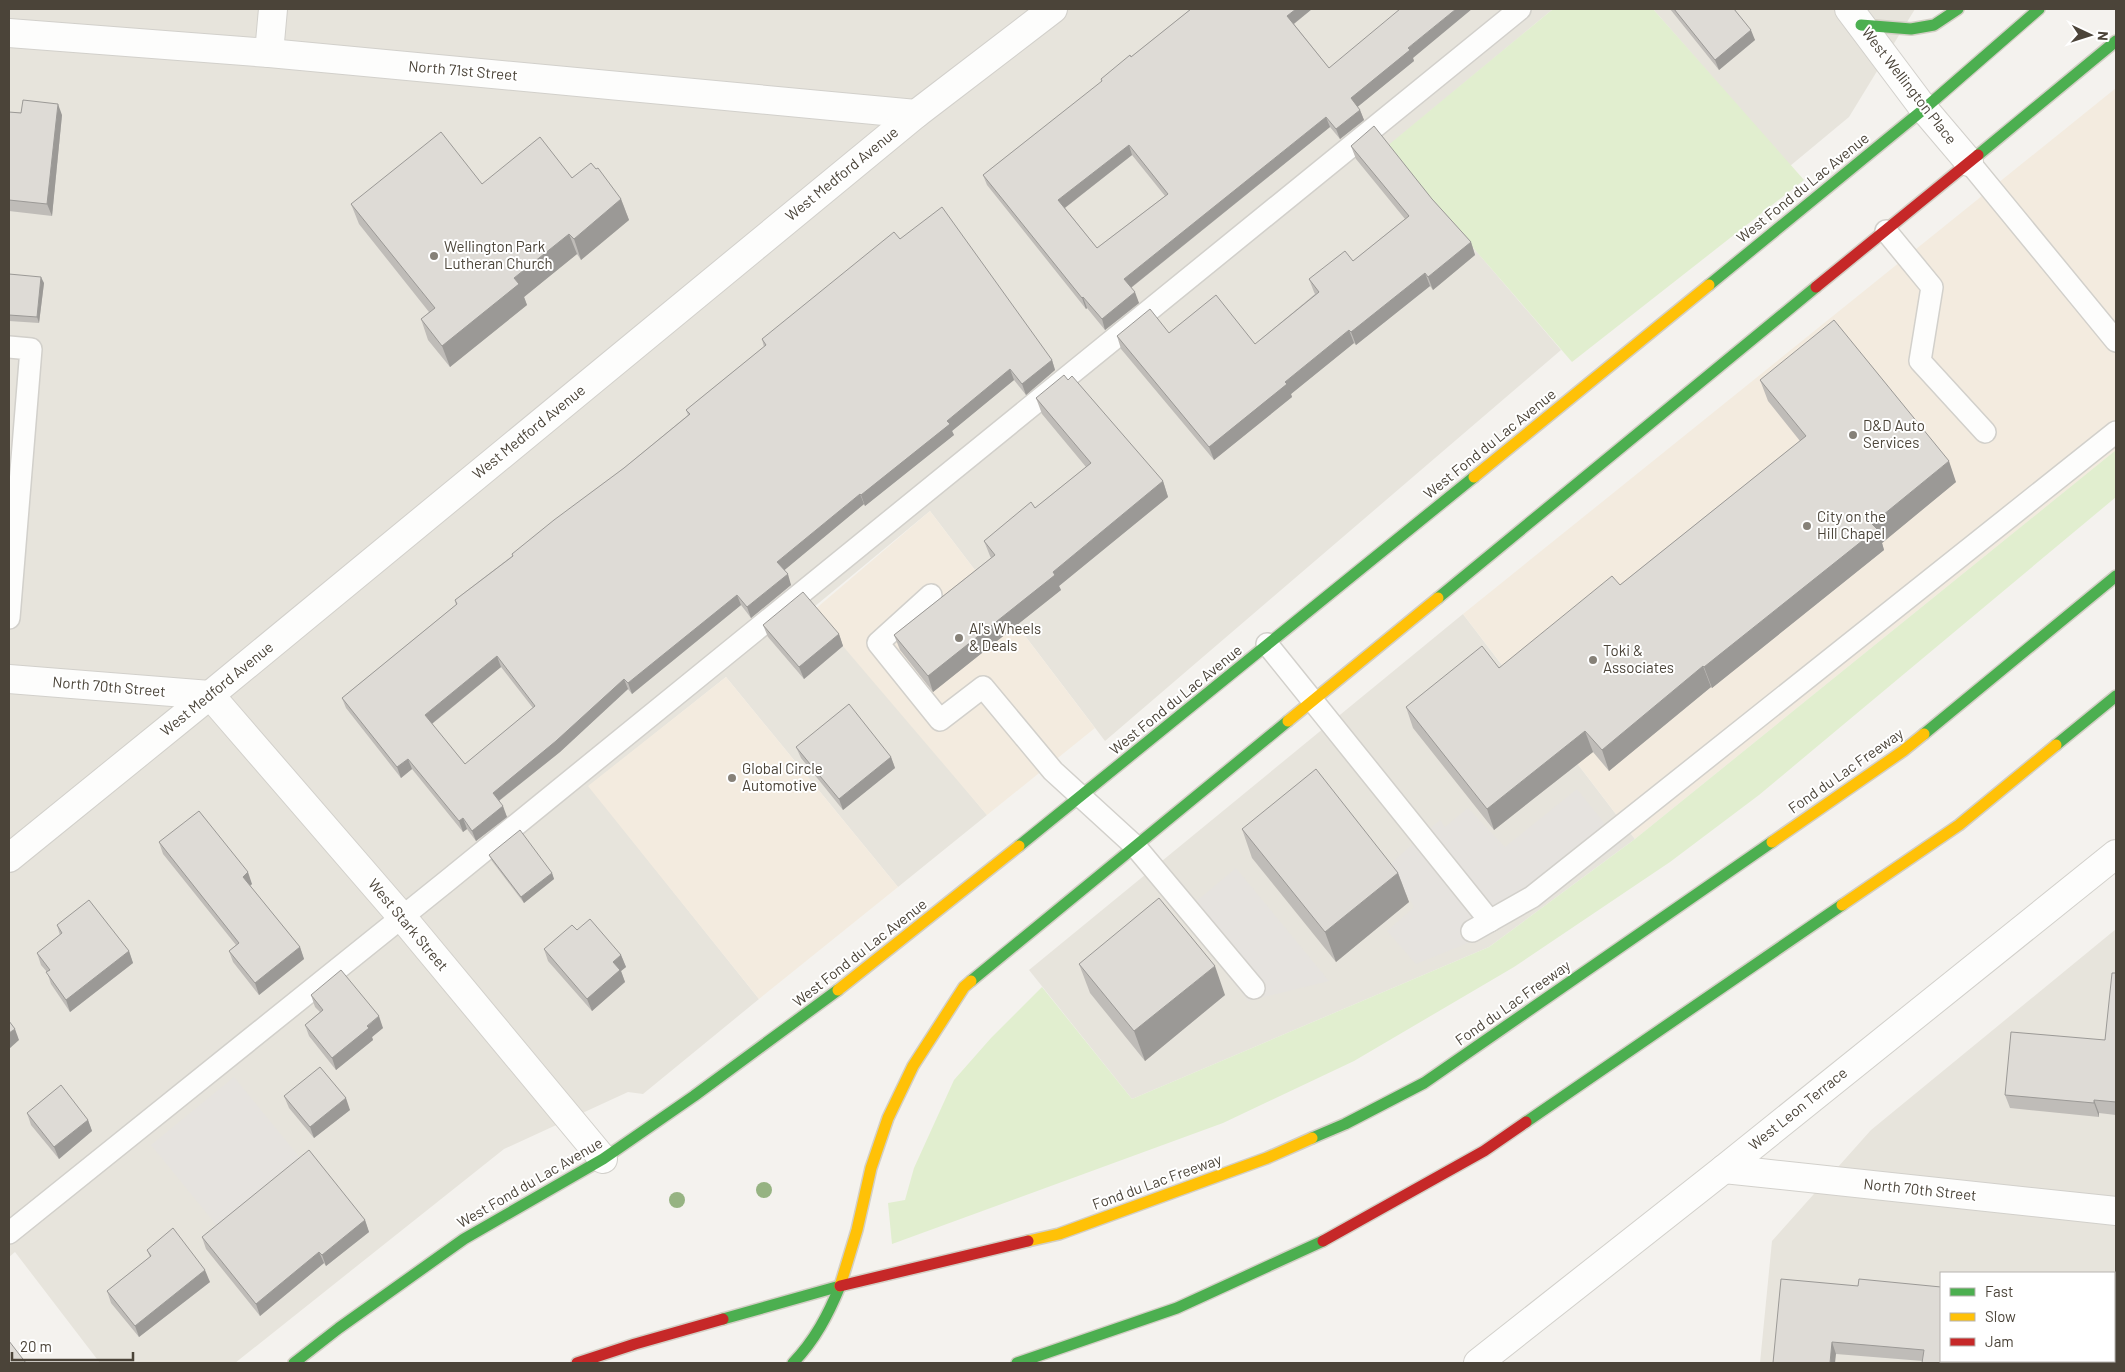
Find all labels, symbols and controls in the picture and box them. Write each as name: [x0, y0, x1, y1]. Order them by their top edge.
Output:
north arrow: [2065, 10, 2115, 60]
street label: West Wellington Place: [1859, 23, 1961, 147]
text: N: [2095, 31, 2112, 41]
street label: North 71st Street: [408, 56, 518, 84]
street label: West Medford Avenue: [781, 122, 901, 224]
street label: West Fond du Lac Avenue: [1733, 128, 1872, 246]
place label: Wellington Park Lutheran Church: [444, 237, 553, 272]
marker: Wellington Park Lutheran Church: [428, 250, 440, 262]
street label: West Medford Avenue: [468, 380, 588, 482]
street label: West Fond du Lac Avenue: [1420, 384, 1559, 502]
place label: D&D Auto Services: [1863, 416, 1925, 451]
marker: D&D Auto Services: [1847, 429, 1859, 441]
place label: City on the Hill Chapel: [1817, 507, 1886, 542]
marker: City on the Hill Chapel: [1801, 520, 1813, 532]
place label: Al's Wheels & Deals: [969, 619, 1041, 654]
marker: Al's Wheels & Deals: [953, 632, 965, 644]
street label: West Medford Avenue: [156, 637, 276, 739]
street label: West Fond du Lac Avenue: [1106, 640, 1245, 758]
place label: Toki & Associates: [1603, 641, 1674, 676]
marker: Toki & Associates: [1587, 654, 1599, 666]
street label: North 70th Street: [52, 672, 166, 700]
street label: Fond du Lac Freeway: [1784, 724, 1906, 817]
place label: Global Circle Automotive: [742, 759, 823, 794]
marker: Global Circle Automotive: [726, 772, 738, 784]
street label: West Stark Street: [365, 875, 453, 974]
street label: West Fond du Lac Avenue: [789, 894, 930, 1010]
street label: Fond du Lac Freeway: [1451, 956, 1573, 1049]
street label: West Leon Terrace: [1744, 1063, 1850, 1153]
street label: West Fond du Lac Avenue: [454, 1133, 605, 1231]
street label: Fond du Lac Freeway: [1090, 1149, 1224, 1213]
street label: North 70th Street: [1863, 1174, 1978, 1204]
legend: [1940, 1272, 2115, 1362]
text: Fast: [1985, 1282, 2013, 1300]
text: Slow: [1985, 1307, 2016, 1325]
scale bar: [12, 1330, 134, 1362]
text: Jam: [1985, 1332, 2014, 1350]
text: 20 m: [20, 1337, 52, 1355]

